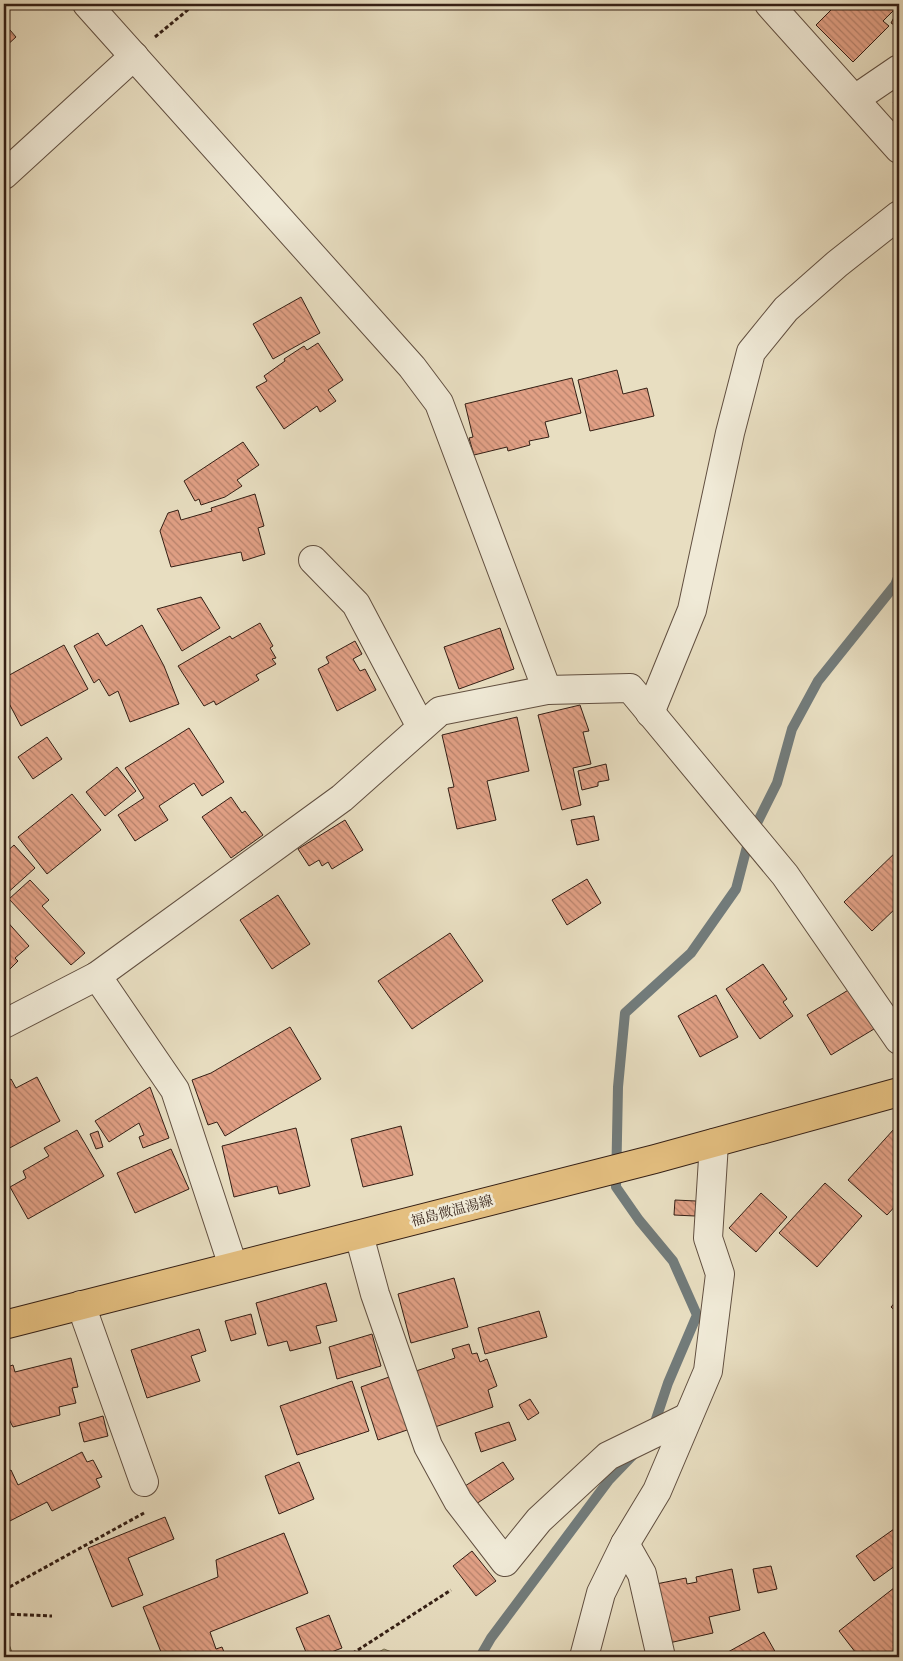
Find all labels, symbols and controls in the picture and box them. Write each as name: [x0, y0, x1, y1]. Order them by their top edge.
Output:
street label: 福島微温湯線: [409, 1191, 495, 1231]

